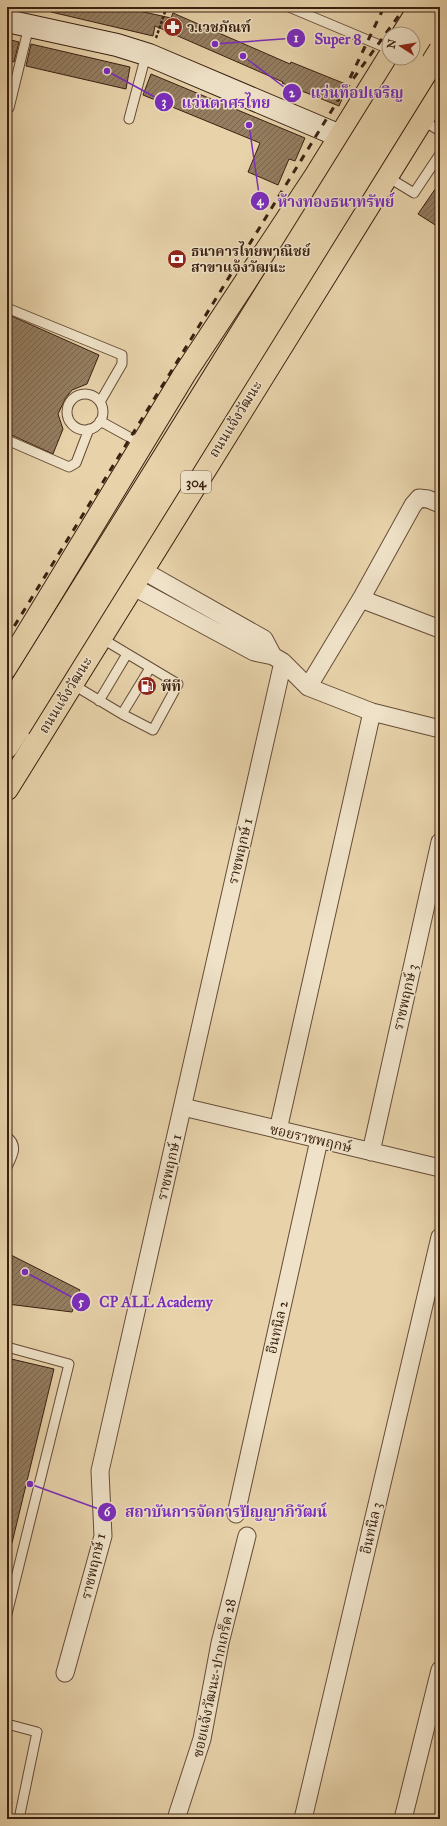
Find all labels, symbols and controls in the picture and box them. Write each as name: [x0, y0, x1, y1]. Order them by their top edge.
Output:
pharmacy icon: ว.เวชภัณฑ์: [162, 16, 184, 38]
place label: ว.เวชภัณฑ์: [187, 18, 252, 36]
callout: Super 8: [286, 25, 370, 52]
north arrow: [381, 26, 421, 66]
text: Super 8: [314, 30, 362, 49]
text: 1: [294, 31, 299, 45]
text: N: [384, 37, 399, 50]
callout: แว่นท็อปเจริญ: [282, 79, 411, 106]
text: แว่นท็อปเจริญ: [311, 84, 403, 102]
text: 2: [289, 86, 296, 100]
callout: แว่นตาศรไทย: [154, 89, 278, 116]
text: แว่นตาศรไทย: [182, 92, 270, 112]
text: 3: [162, 95, 167, 110]
callout: ห้างทองธนาทรัพย์: [250, 188, 402, 215]
text: ห้างทองธนาทรัพย์: [278, 192, 395, 211]
text: 4: [257, 194, 265, 209]
place label: ธนาคารไทยพาณิชย์ สาขาแจ้งวัฒนะ: [191, 241, 311, 276]
bank icon: ธนาคารไทยพาณิชย์ สาขาแจ้งวัฒนะ: [166, 248, 188, 270]
street label: ถนนแจ้งวัฒนะ: [205, 378, 266, 461]
road number: 304: [181, 471, 211, 493]
street label: ถนนแจ้งวัฒนะ: [35, 654, 96, 737]
fuel station icon: พีที: [136, 675, 158, 697]
place label: พีที: [161, 678, 181, 695]
street label: ราชพฤกษ์ 1: [224, 816, 256, 886]
street label: ราชพฤกษ์ 3: [389, 962, 421, 1032]
street label: ซอยราชพฤกษ์: [268, 1120, 354, 1156]
street label: ราชพฤกษ์ 1: [153, 1132, 185, 1202]
callout: CP ALL Academy: [71, 1289, 221, 1316]
text: CP ALL Academy: [99, 1293, 214, 1312]
text: 5: [78, 1295, 84, 1309]
street label: อินทนิล 2: [263, 1299, 292, 1355]
callout: สถาบันการจัดการปัญญาภิวัฒน์: [97, 1499, 335, 1526]
street label: อินทนิล 3: [357, 1500, 386, 1556]
text: สถาบันการจัดการปัญญาภิวัฒน์: [125, 1502, 327, 1521]
text: 6: [104, 1505, 111, 1519]
street label: ราชพฤกษ์ 1: [77, 1531, 109, 1601]
street label: ซอยแจ้งวัฒนะ-ปากเกร็ด 28: [189, 1597, 240, 1759]

